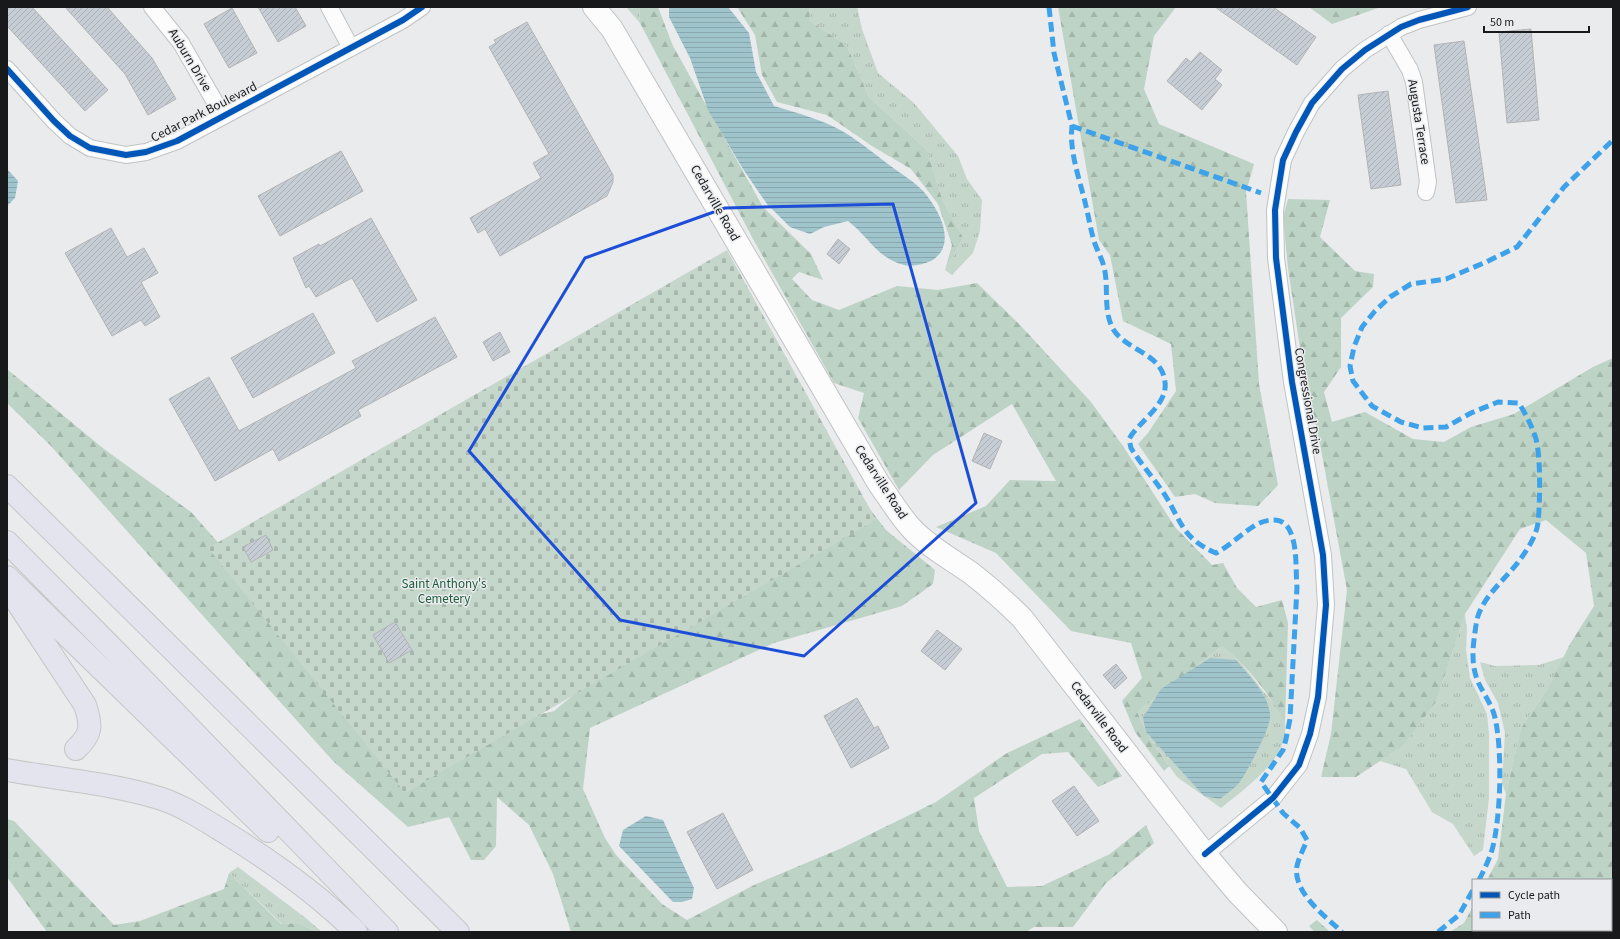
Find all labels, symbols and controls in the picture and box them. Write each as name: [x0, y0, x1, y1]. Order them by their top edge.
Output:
scale bar: [1484, 8, 1589, 34]
text: 50 m: [1490, 14, 1514, 31]
street label: Auburn Drive: [164, 25, 216, 95]
street label: Cedar Park Boulevard: [148, 77, 260, 147]
street label: Augusta Terrace: [1403, 78, 1435, 166]
street label: Cedarville Road: [686, 162, 744, 244]
street label: Congressional Drive: [1290, 346, 1326, 456]
street label: Cedarville Road: [850, 441, 912, 523]
park label: Saint Anthony's Cemetery: [401, 575, 487, 608]
street label: Cedarville Road: [1066, 678, 1132, 756]
legend: [1472, 879, 1612, 931]
text: Cycle path: [1508, 887, 1560, 904]
text: Path: [1508, 907, 1531, 924]

